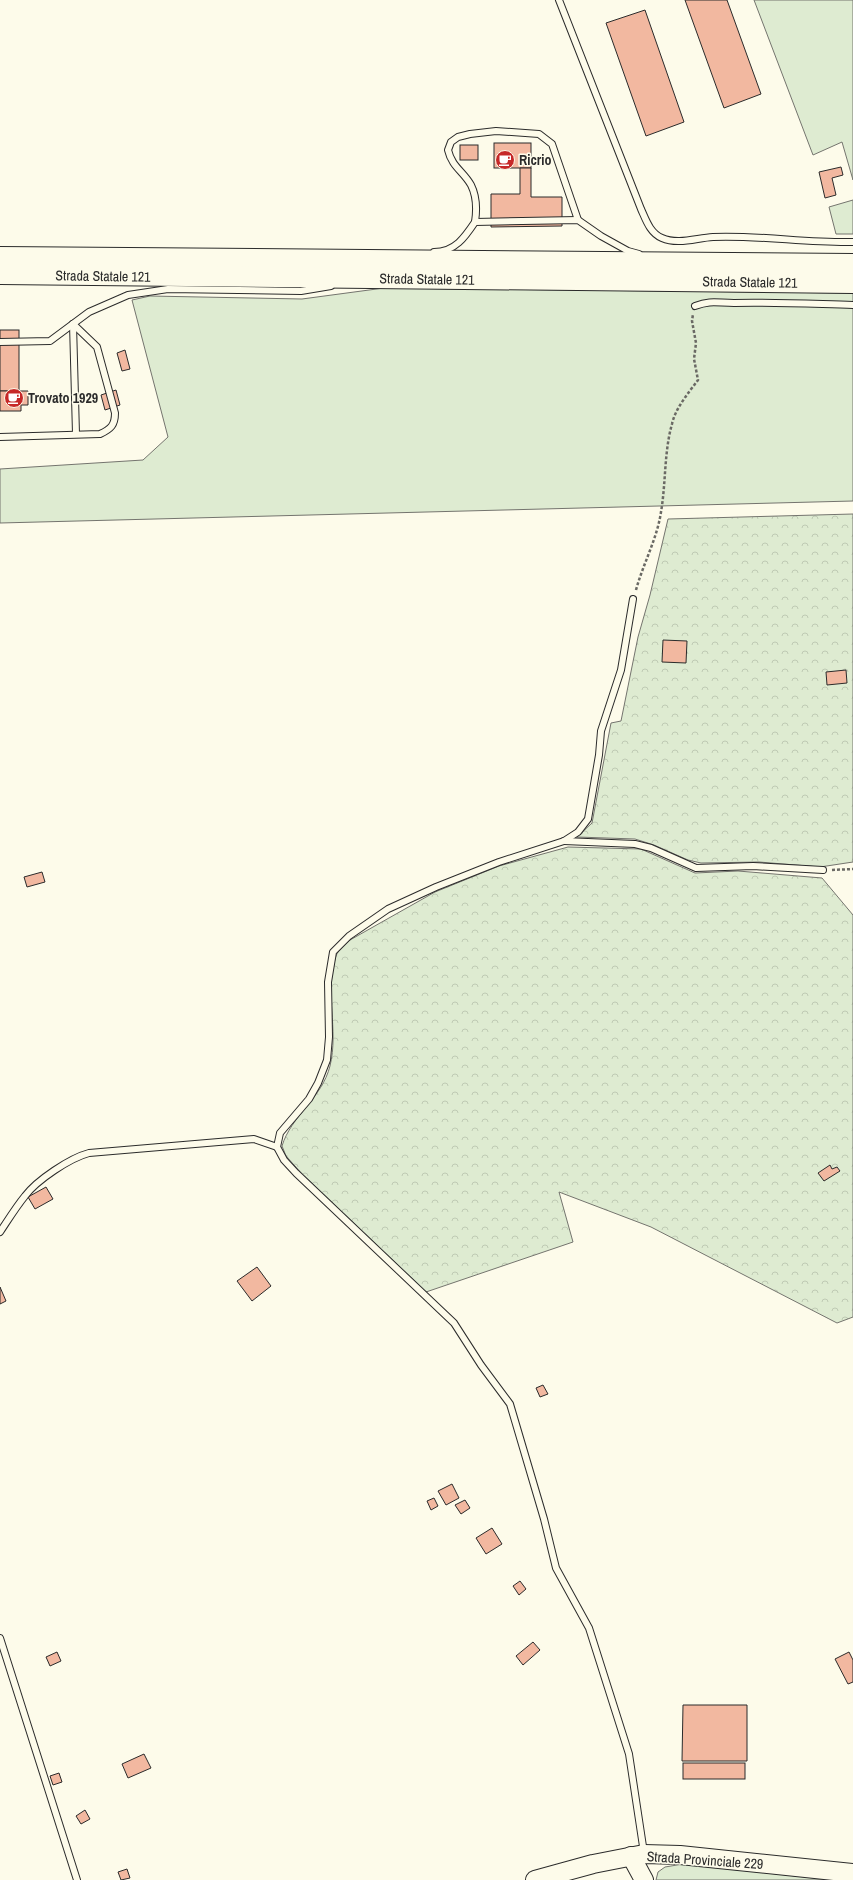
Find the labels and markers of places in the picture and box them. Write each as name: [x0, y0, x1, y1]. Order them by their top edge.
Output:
cafe icon: Ricrio: [494, 149, 516, 171]
place label: Ricrio: [519, 151, 552, 169]
cafe icon: Trovato 1929: [3, 387, 25, 409]
place label: Trovato 1929: [28, 389, 98, 407]

